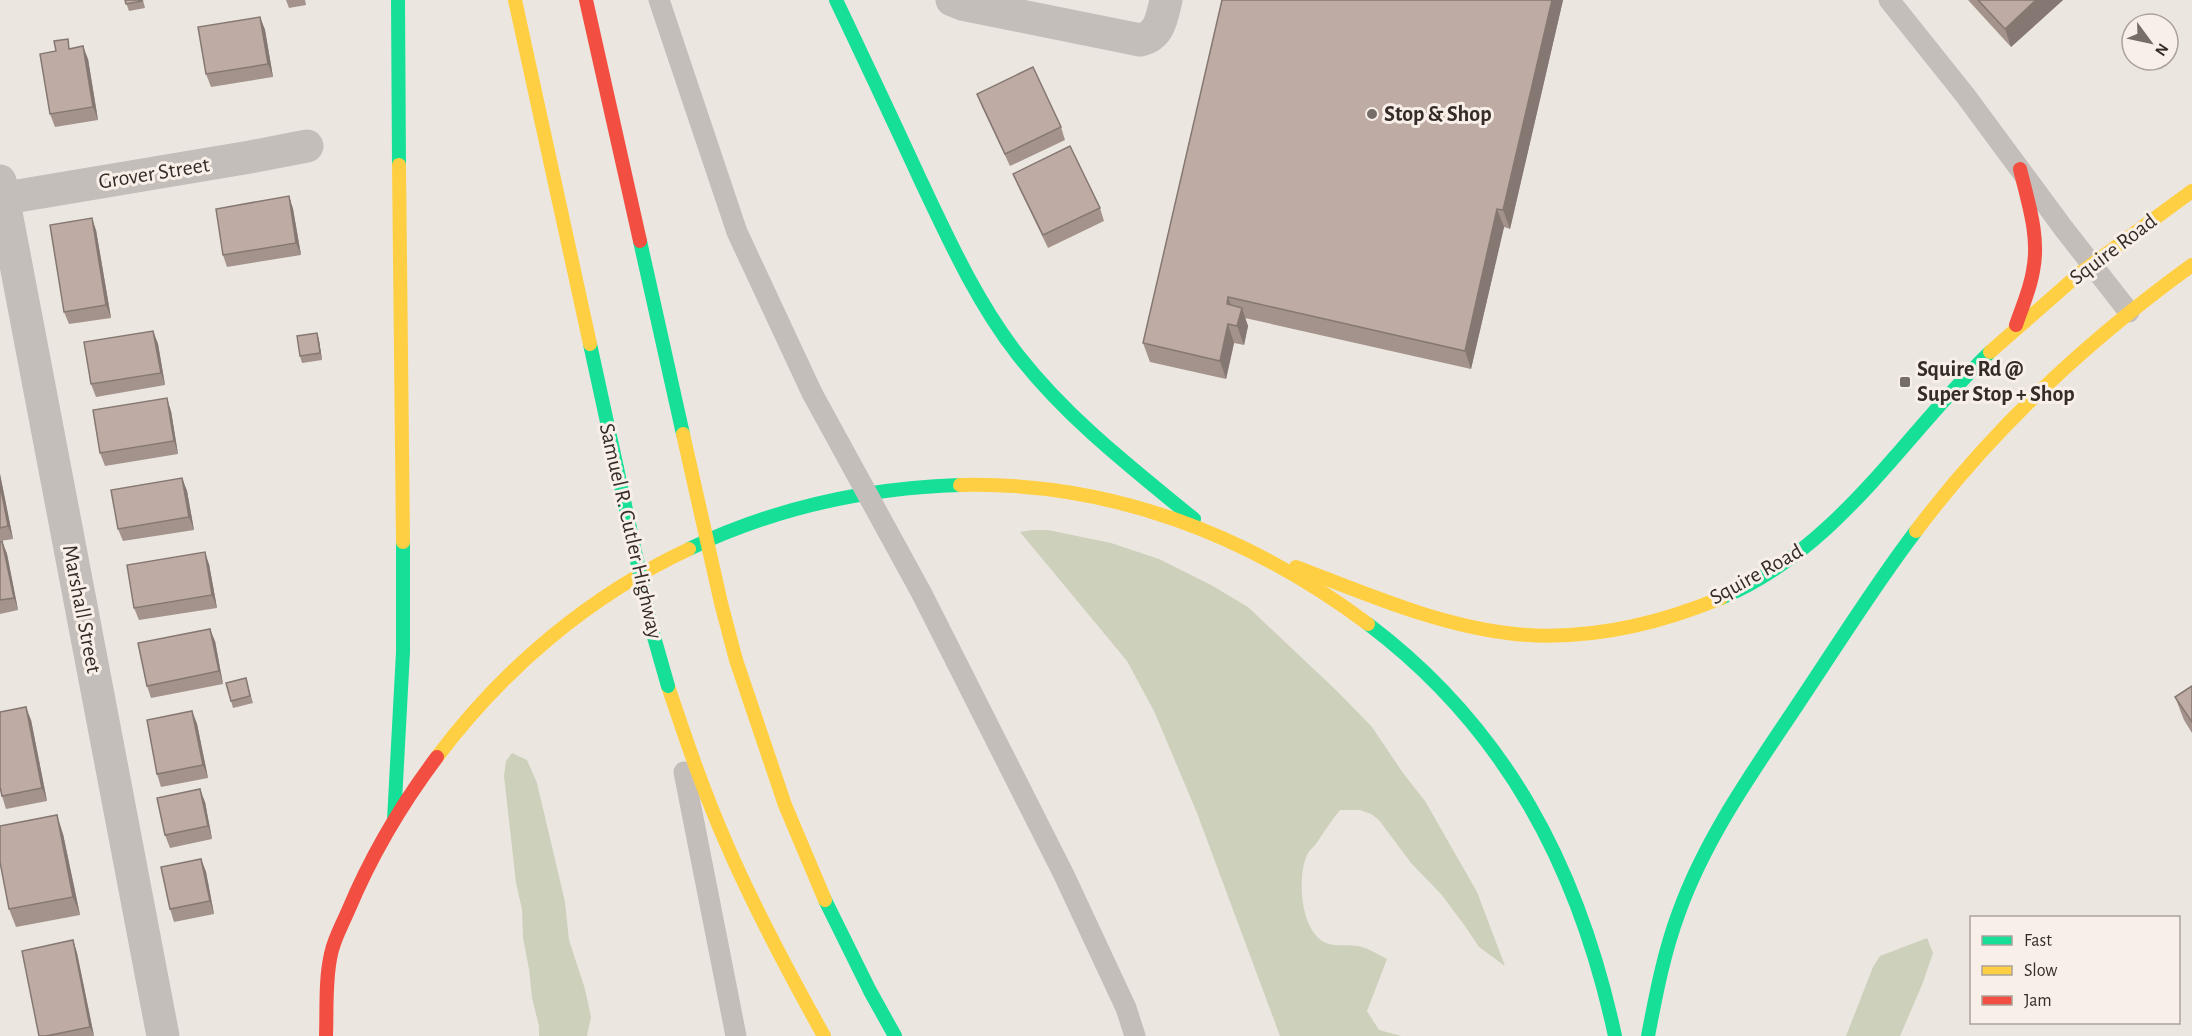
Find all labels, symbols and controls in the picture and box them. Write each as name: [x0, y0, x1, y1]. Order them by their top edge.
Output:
north arrow: [2120, 12, 2180, 72]
text: N: [2152, 41, 2171, 59]
place label: Stop & Shop: [1384, 103, 1492, 125]
marker: Stop & Shop: [1365, 107, 1379, 121]
street label: Grover Street: [97, 153, 211, 193]
street label: Squire Road: [2066, 209, 2160, 289]
place label: Squire Rd @ Super Stop + Shop: [1917, 358, 2075, 405]
marker: Squire Rd @ Super Stop + Shop: [1898, 375, 1912, 389]
street label: Samuel R. Cutler Highway: [596, 421, 667, 641]
street label: Squire Road: [1706, 540, 1806, 608]
street label: Marshall Street: [59, 543, 105, 675]
legend: [1970, 916, 2180, 1024]
text: Fast: [2024, 932, 2052, 950]
text: Slow: [2024, 962, 2057, 980]
text: Jam: [2024, 992, 2052, 1010]

